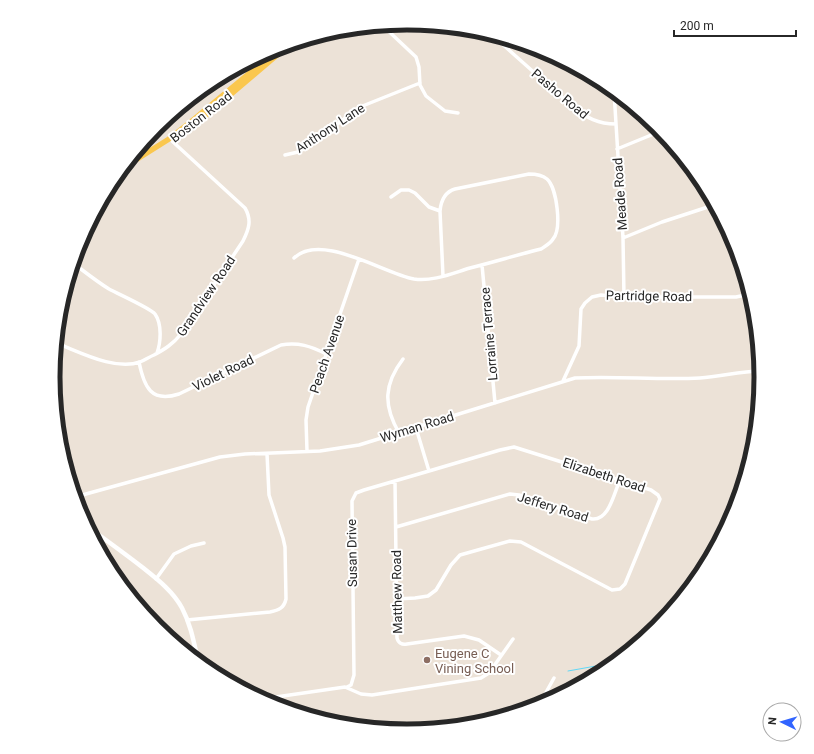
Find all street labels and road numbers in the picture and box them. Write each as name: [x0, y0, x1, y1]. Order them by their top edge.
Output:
street label: Pasho Road: [529, 66, 591, 122]
street label: Boston Road: [167, 88, 235, 146]
street label: Anthony Lane: [293, 100, 367, 156]
street label: Meade Road: [610, 157, 630, 231]
street label: Grandview Road: [174, 253, 238, 339]
street label: Lorraine Terrace: [477, 287, 501, 381]
street label: Partridge Road: [606, 288, 692, 304]
street label: Peach Avenue: [307, 313, 347, 395]
street label: Violet Road: [190, 352, 256, 394]
street label: Wyman Road: [378, 409, 456, 445]
street label: Elizabeth Road: [561, 455, 647, 495]
street label: Jeffery Road: [516, 489, 590, 525]
street label: Susan Drive: [344, 519, 360, 587]
street label: Matthew Road: [389, 550, 405, 634]

